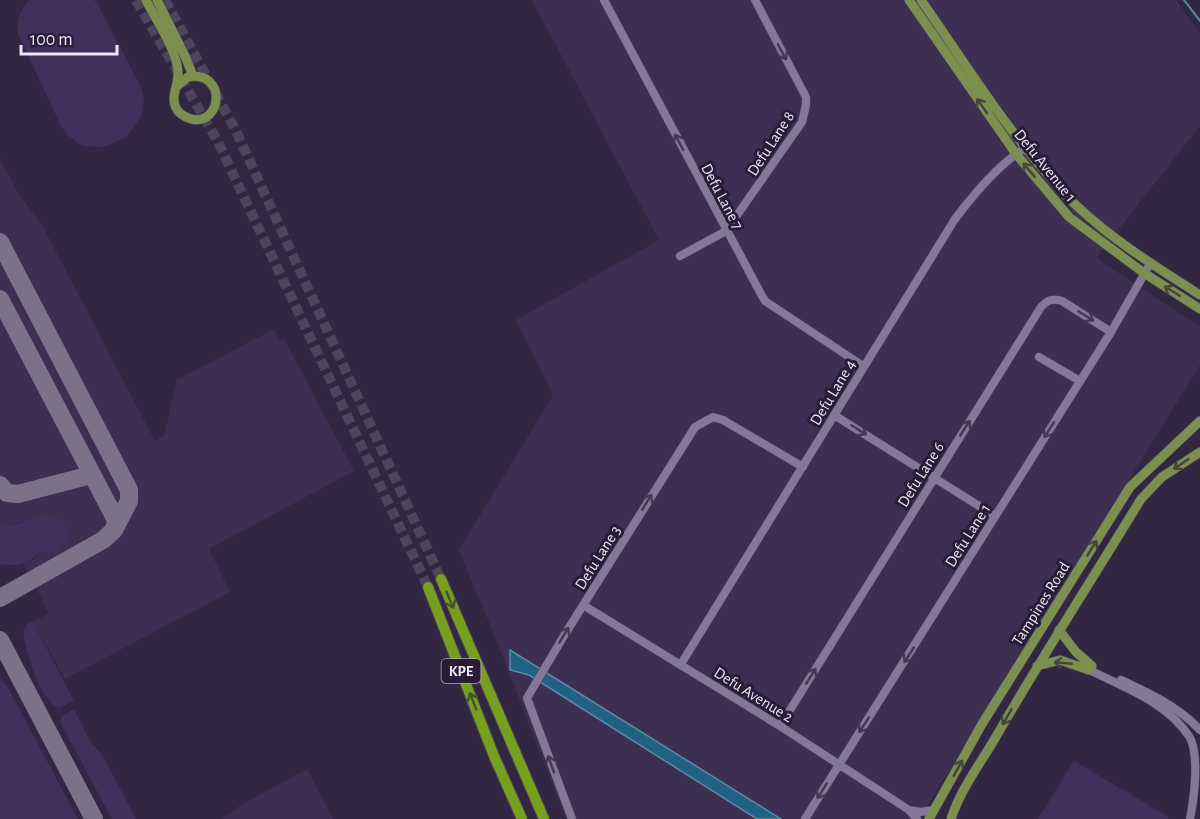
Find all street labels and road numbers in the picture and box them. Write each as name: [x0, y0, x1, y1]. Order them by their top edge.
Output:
street label: Defu Lane 8: [744, 109, 797, 179]
street label: Defu Avenue 1: [1011, 126, 1079, 205]
street label: Defu Lane 7: [698, 161, 746, 232]
street label: Defu Lane 4: [807, 357, 859, 428]
street label: Defu Lane 6: [895, 439, 947, 510]
street label: Defu Lane 1: [942, 501, 993, 570]
street label: Defu Lane 3: [572, 523, 624, 592]
street label: Tampines Road: [1009, 559, 1073, 648]
road number: KPE: [442, 659, 480, 683]
street label: Defu Avenue 2: [711, 664, 796, 725]

